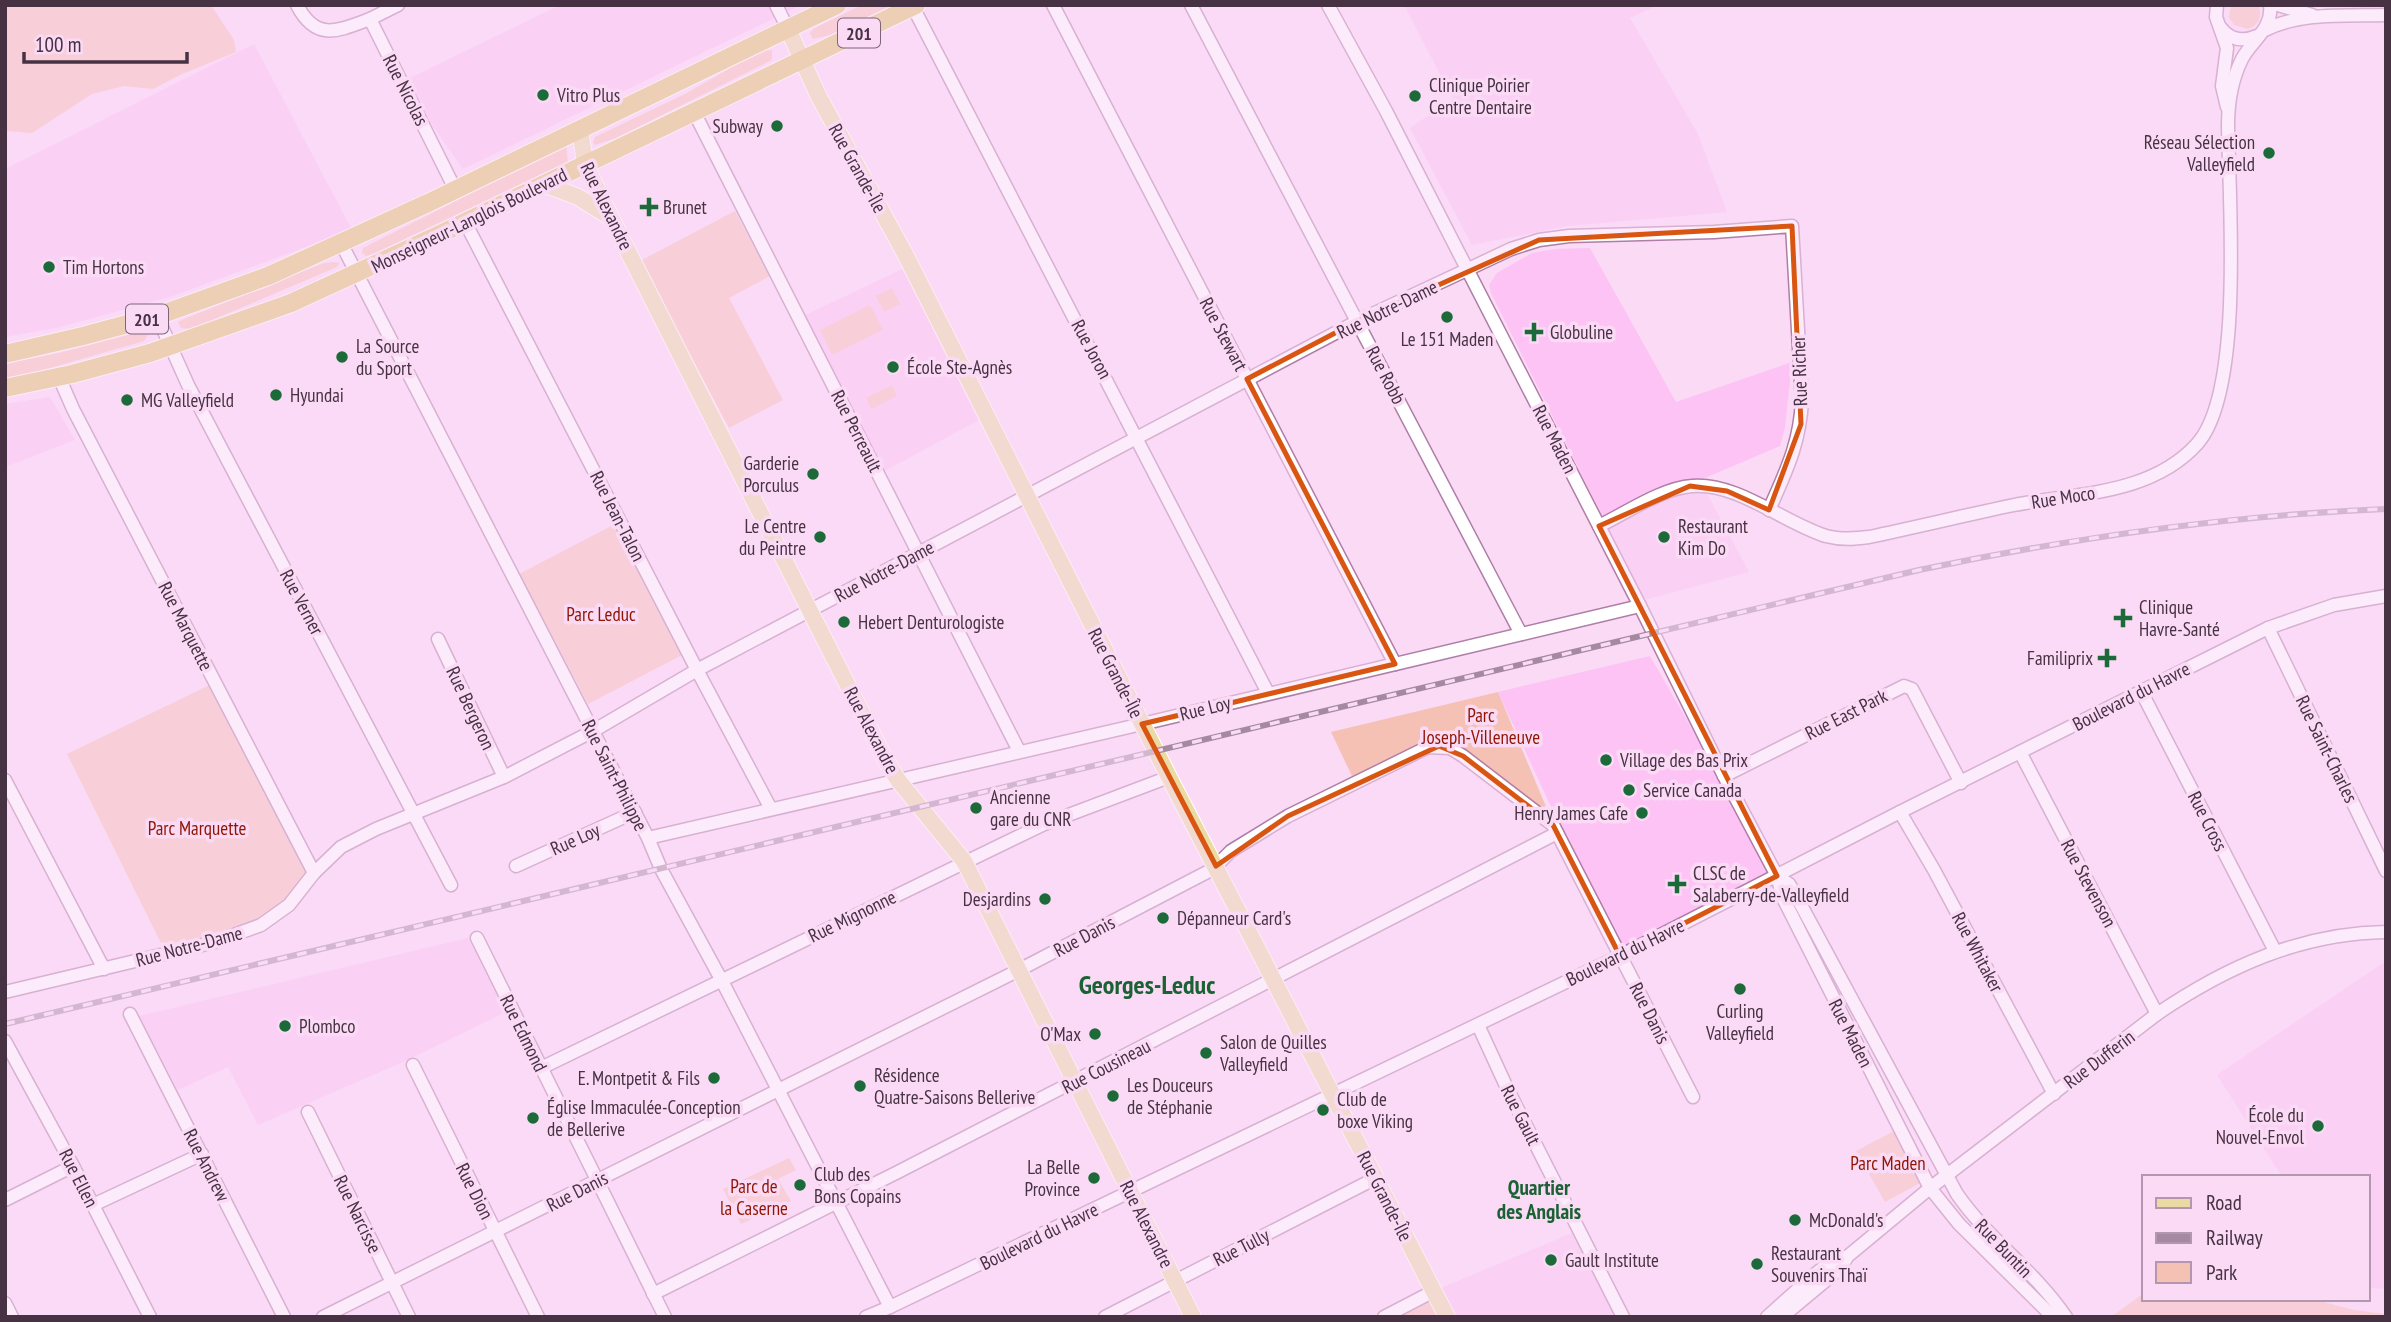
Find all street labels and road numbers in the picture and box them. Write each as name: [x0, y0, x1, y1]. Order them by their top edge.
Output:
road number: 201: [838, 18, 880, 48]
street label: Rue Nicolas: [378, 50, 434, 130]
street label: Rue Grande-Île: [824, 119, 892, 217]
street label: Rue Alexandre: [575, 158, 639, 254]
street label: Monseigneur-Langlois Boulevard: [367, 162, 571, 278]
street label: Rue Notre-Dame: [1333, 274, 1441, 344]
street label: Rue Stewart: [1195, 293, 1254, 376]
road number: 201: [126, 304, 168, 334]
street label: Rue Joron: [1066, 315, 1118, 383]
street label: Rue Richer: [1786, 334, 1812, 407]
street label: Rue Robb: [1361, 342, 1411, 408]
street label: Rue Perreault: [826, 386, 888, 477]
street label: Rue Maden: [1528, 401, 1582, 477]
street label: Rue Jean-Talon: [585, 467, 651, 565]
street label: Rue Moco: [2029, 480, 2097, 514]
street label: Rue Notre-Dame: [830, 535, 938, 607]
street label: Rue Verner: [275, 565, 330, 640]
street label: Rue Marquette: [153, 578, 219, 675]
street label: Rue Grande-Île: [1083, 624, 1149, 722]
street label: Boulevard du Havre: [2068, 656, 2194, 736]
street label: Rue Bergeron: [441, 663, 501, 753]
street label: Rue Alexandre: [839, 683, 905, 778]
street label: Rue East Park: [1801, 683, 1892, 745]
street label: Rue Loy: [1177, 690, 1234, 726]
street label: Rue Saint-Charles: [2291, 691, 2363, 807]
street label: Rue Saint-Philippe: [577, 715, 653, 835]
street label: Rue Cross: [2183, 787, 2233, 855]
street label: Rue Loy: [547, 817, 604, 860]
street label: Rue Stevenson: [2056, 835, 2122, 931]
street label: Rue Mignonne: [804, 884, 900, 948]
street label: Rue Whitaker: [1947, 908, 2009, 997]
street label: Rue Danis: [1049, 910, 1119, 962]
street label: Boulevard du Havre: [1562, 913, 1688, 991]
street label: Rue Notre-Dame: [133, 920, 245, 972]
street label: Rue Danis: [1624, 978, 1676, 1048]
street label: Rue Edmond: [495, 991, 553, 1075]
street label: Rue Maden: [1824, 995, 1878, 1071]
street label: Rue Dufferin: [2059, 1025, 2139, 1093]
street label: Rue Cousineau: [1058, 1033, 1154, 1099]
street label: Rue Gault: [1496, 1081, 1547, 1150]
street label: Rue Andrew: [179, 1125, 236, 1206]
street label: Rue Ellen: [54, 1145, 104, 1211]
street label: Rue Grande-Île: [1352, 1147, 1418, 1245]
street label: Rue Dion: [451, 1159, 499, 1223]
street label: Rue Danis: [542, 1165, 612, 1217]
street label: Rue Narcisse: [329, 1171, 387, 1257]
street label: Rue Alexandre: [1115, 1176, 1179, 1272]
street label: Boulevard du Havre: [976, 1197, 1102, 1275]
street label: Rue Buntin: [1970, 1214, 2038, 1282]
street label: Rue Tully: [1209, 1222, 1274, 1271]

